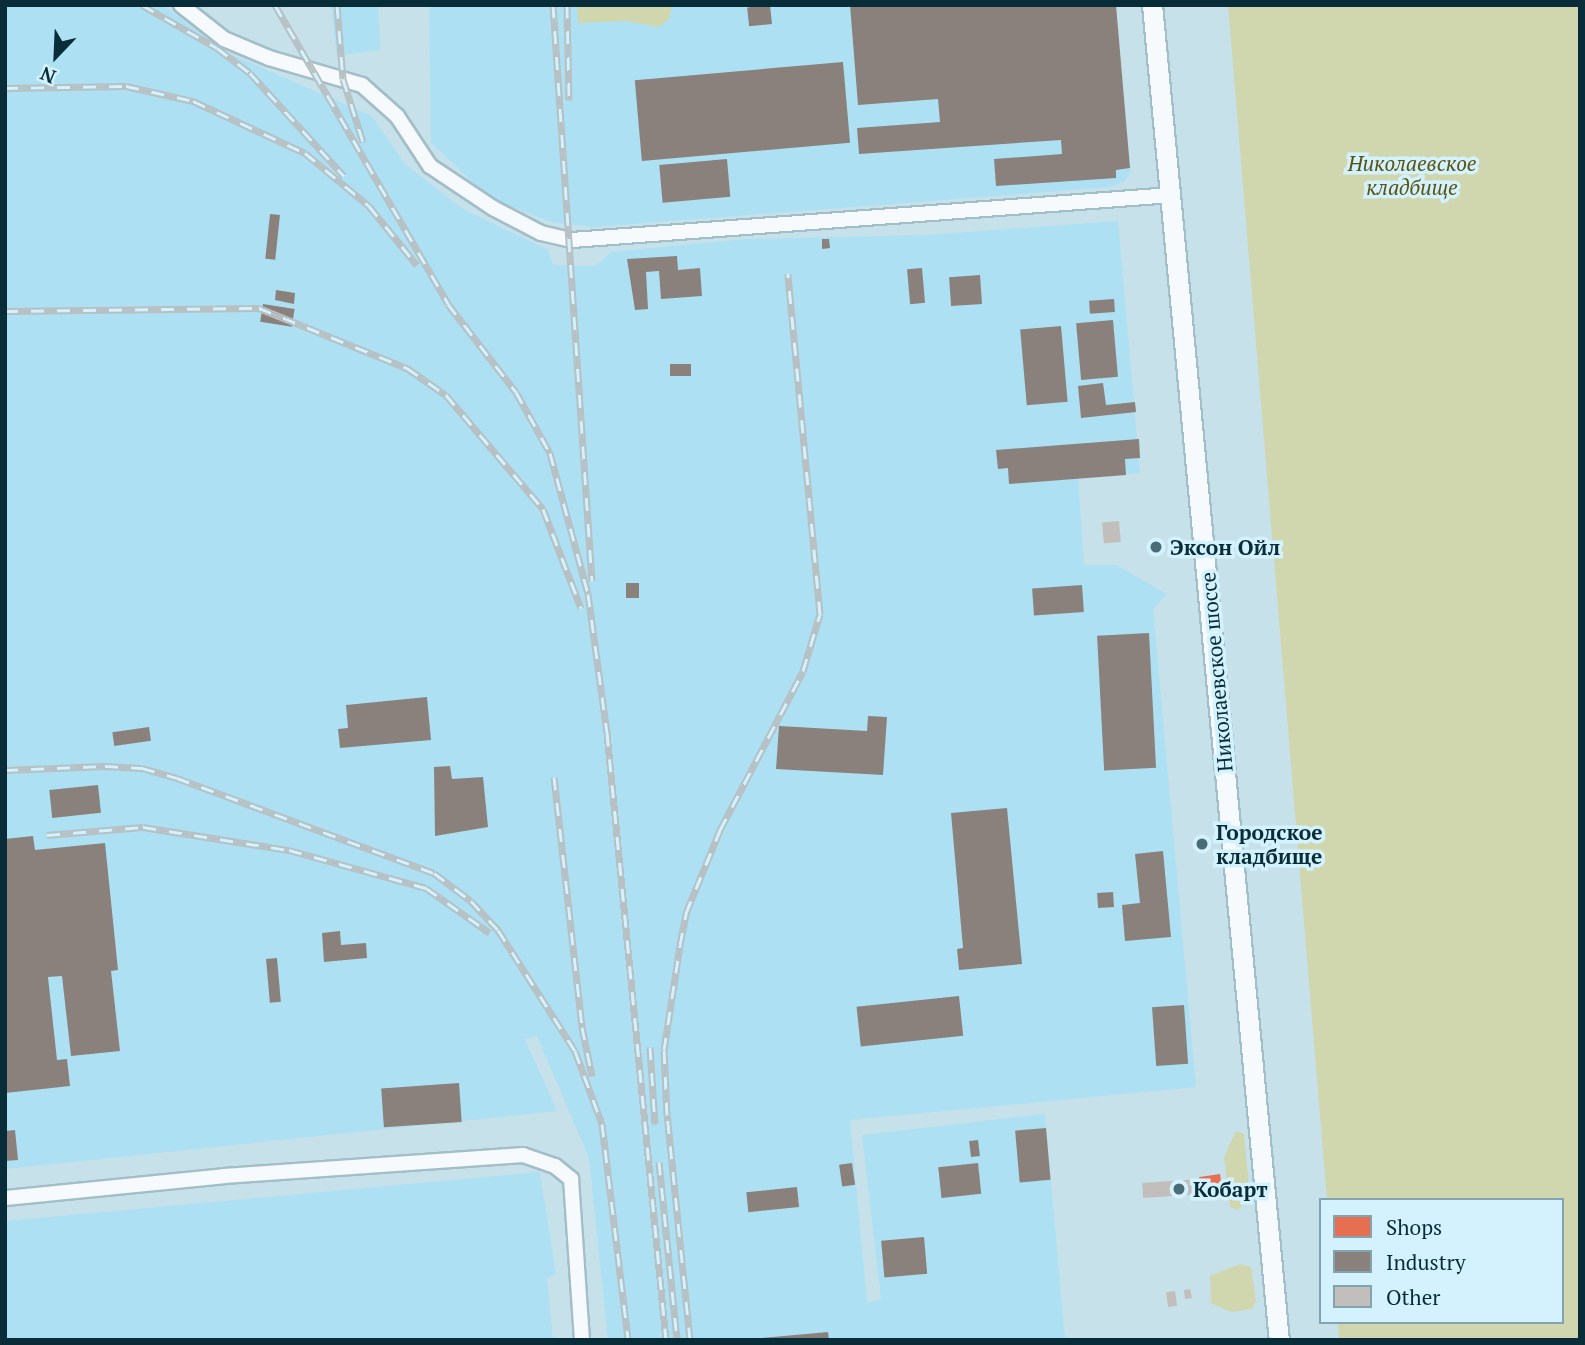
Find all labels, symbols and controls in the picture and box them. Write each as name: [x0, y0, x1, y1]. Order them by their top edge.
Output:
north arrow: [21, 21, 91, 91]
text: N: [36, 61, 59, 90]
park label: Николаевское кладбище: [1348, 150, 1476, 200]
place label: Эксон Ойл: [1170, 534, 1280, 560]
marker: Эксон Ойл: [1148, 539, 1164, 555]
street label: Николаевское шоссе: [1195, 571, 1237, 773]
place label: Городское кладбище: [1216, 819, 1322, 869]
marker: Городское кладбище: [1194, 836, 1210, 852]
place label: Кобарт: [1193, 1176, 1268, 1202]
marker: Кобарт: [1171, 1181, 1187, 1197]
legend: [1319, 1198, 1564, 1324]
text: Shops: [1386, 1213, 1442, 1241]
text: Industry: [1386, 1248, 1466, 1276]
text: Other: [1386, 1283, 1440, 1311]

